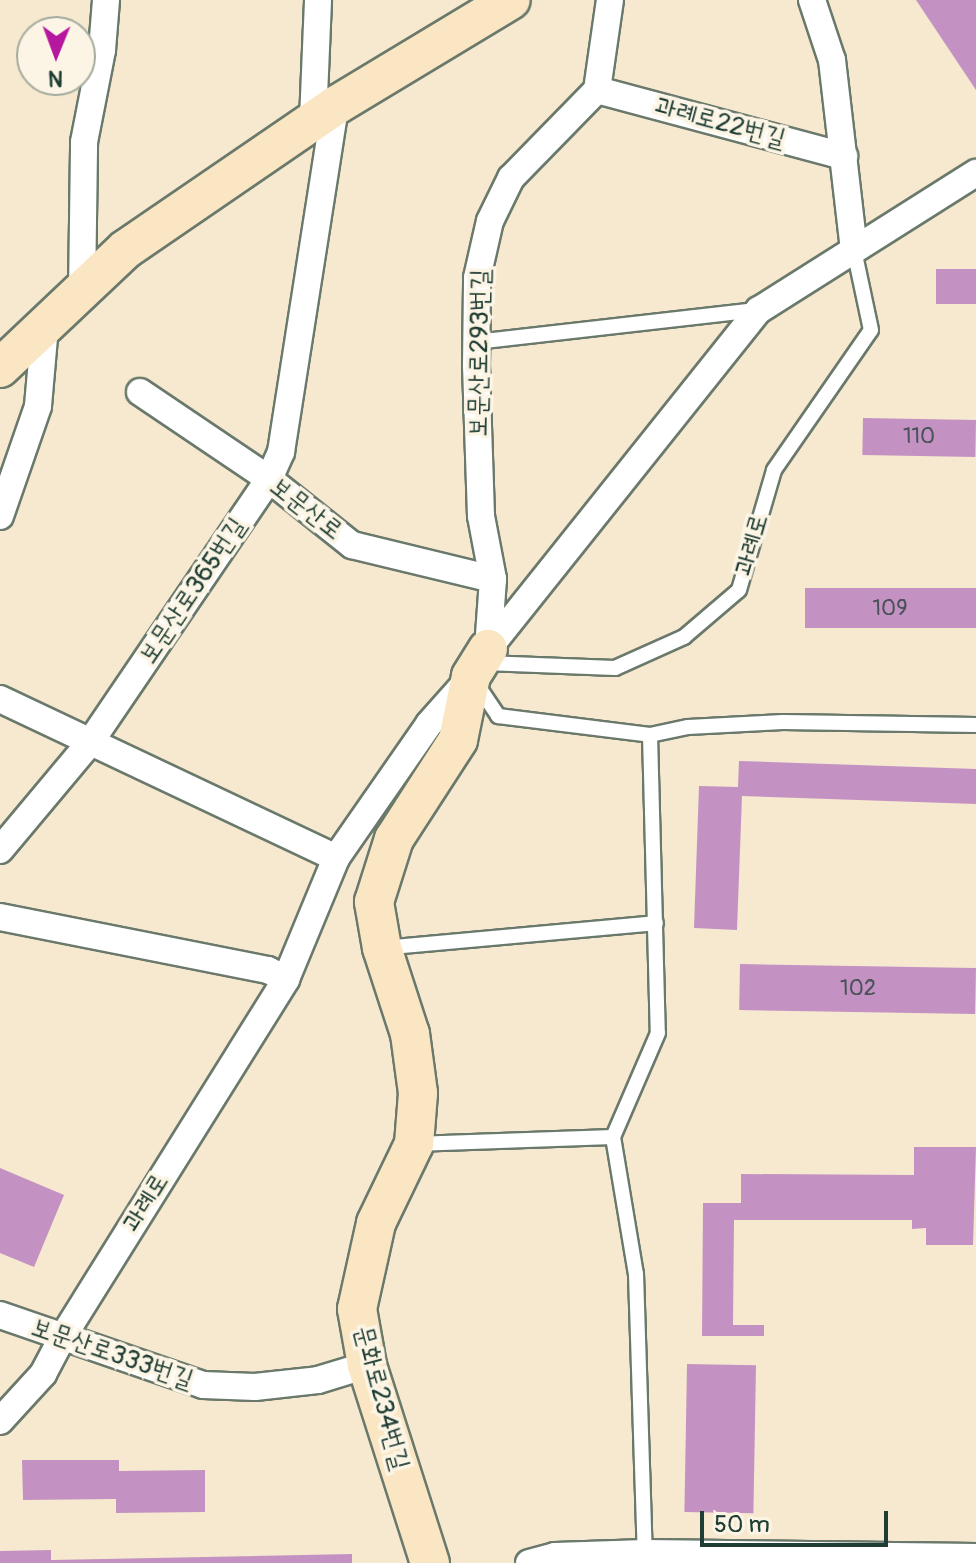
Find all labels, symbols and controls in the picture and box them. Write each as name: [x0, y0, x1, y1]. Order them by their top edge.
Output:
north arrow: [16, 16, 96, 96]
text: N: [48, 64, 63, 92]
street label: 과례로22번길: [651, 91, 789, 155]
street label: 보문산로293번길: [463, 269, 497, 437]
house number: 110: [903, 424, 935, 450]
street label: 보문산로: [263, 471, 349, 547]
street label: 과례로: [728, 511, 776, 579]
street label: 보문산로365번길: [133, 512, 253, 670]
house number: 109: [873, 596, 907, 622]
house number: 102: [840, 976, 876, 1002]
street label: 과례로: [116, 1168, 176, 1238]
street label: 보문산로333번길: [27, 1312, 197, 1396]
street label: 문화로234번길: [347, 1323, 415, 1473]
scale bar: [704, 1495, 892, 1545]
text: 50 m: [714, 1510, 770, 1539]

